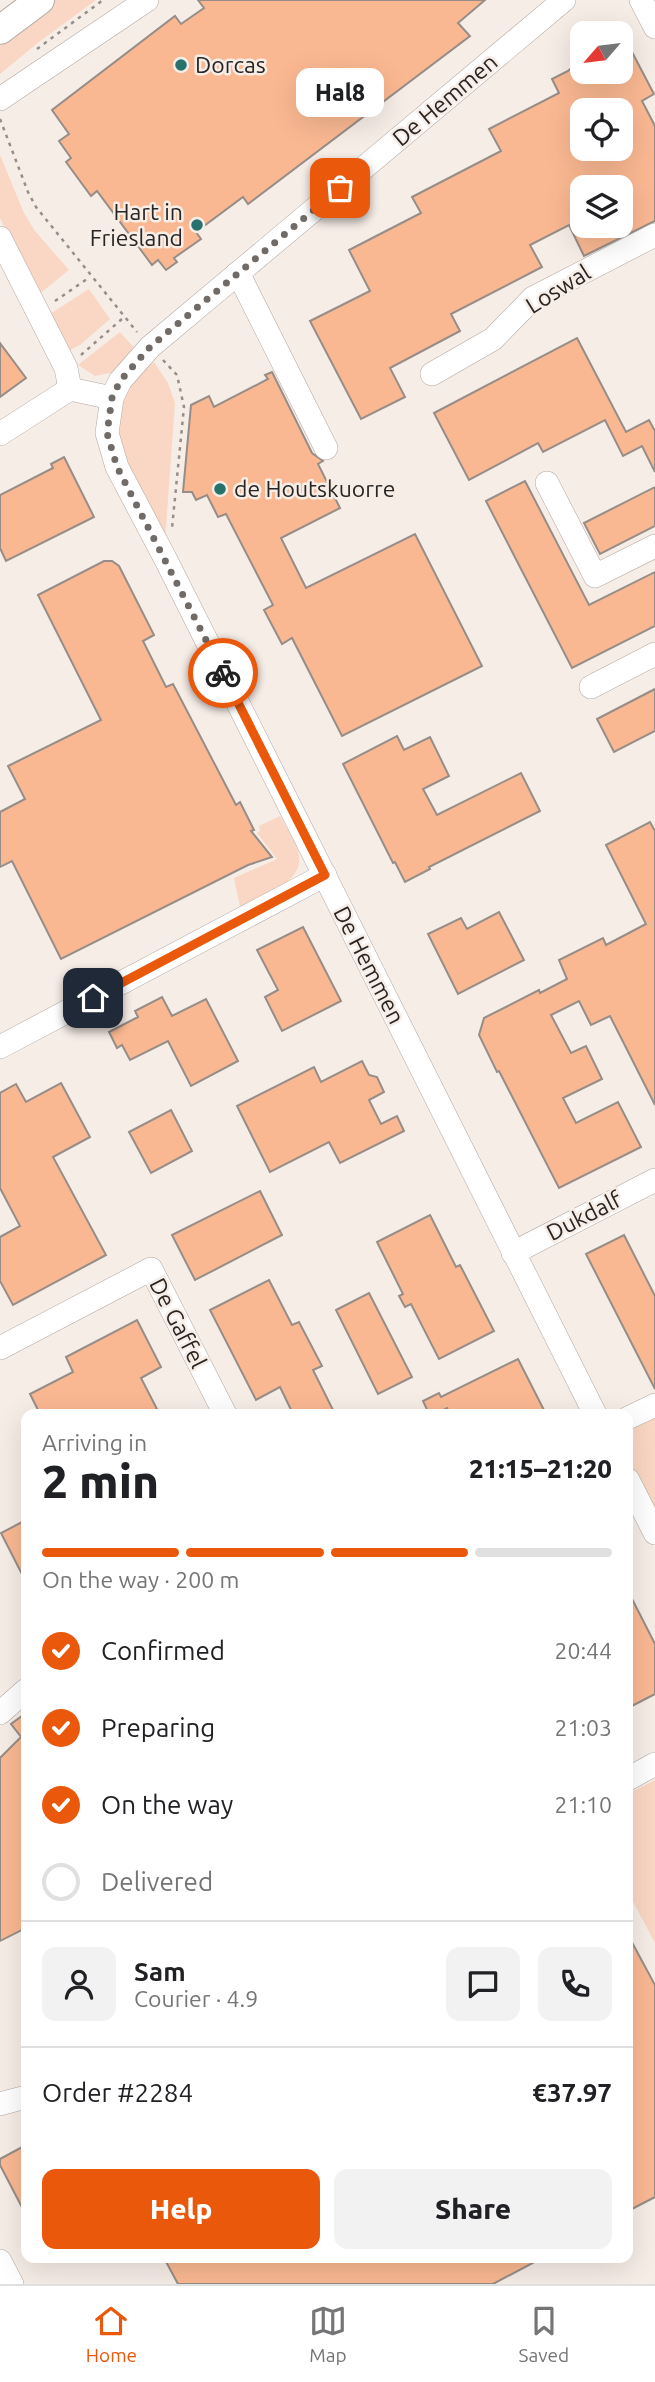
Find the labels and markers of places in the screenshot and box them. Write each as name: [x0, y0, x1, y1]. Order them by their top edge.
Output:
place label: Dorcas: [195, 52, 266, 77]
marker: Dorcas: [173, 57, 189, 73]
callout: Hal8: [296, 69, 384, 118]
pin: [310, 158, 370, 218]
place label: Hart in Friesland: [90, 199, 183, 250]
marker: Hart in Friesland: [189, 217, 205, 233]
place label: de Houtskuorre: [234, 476, 395, 501]
marker: de Houtskuorre: [212, 481, 228, 497]
pin: [63, 968, 123, 1028]

